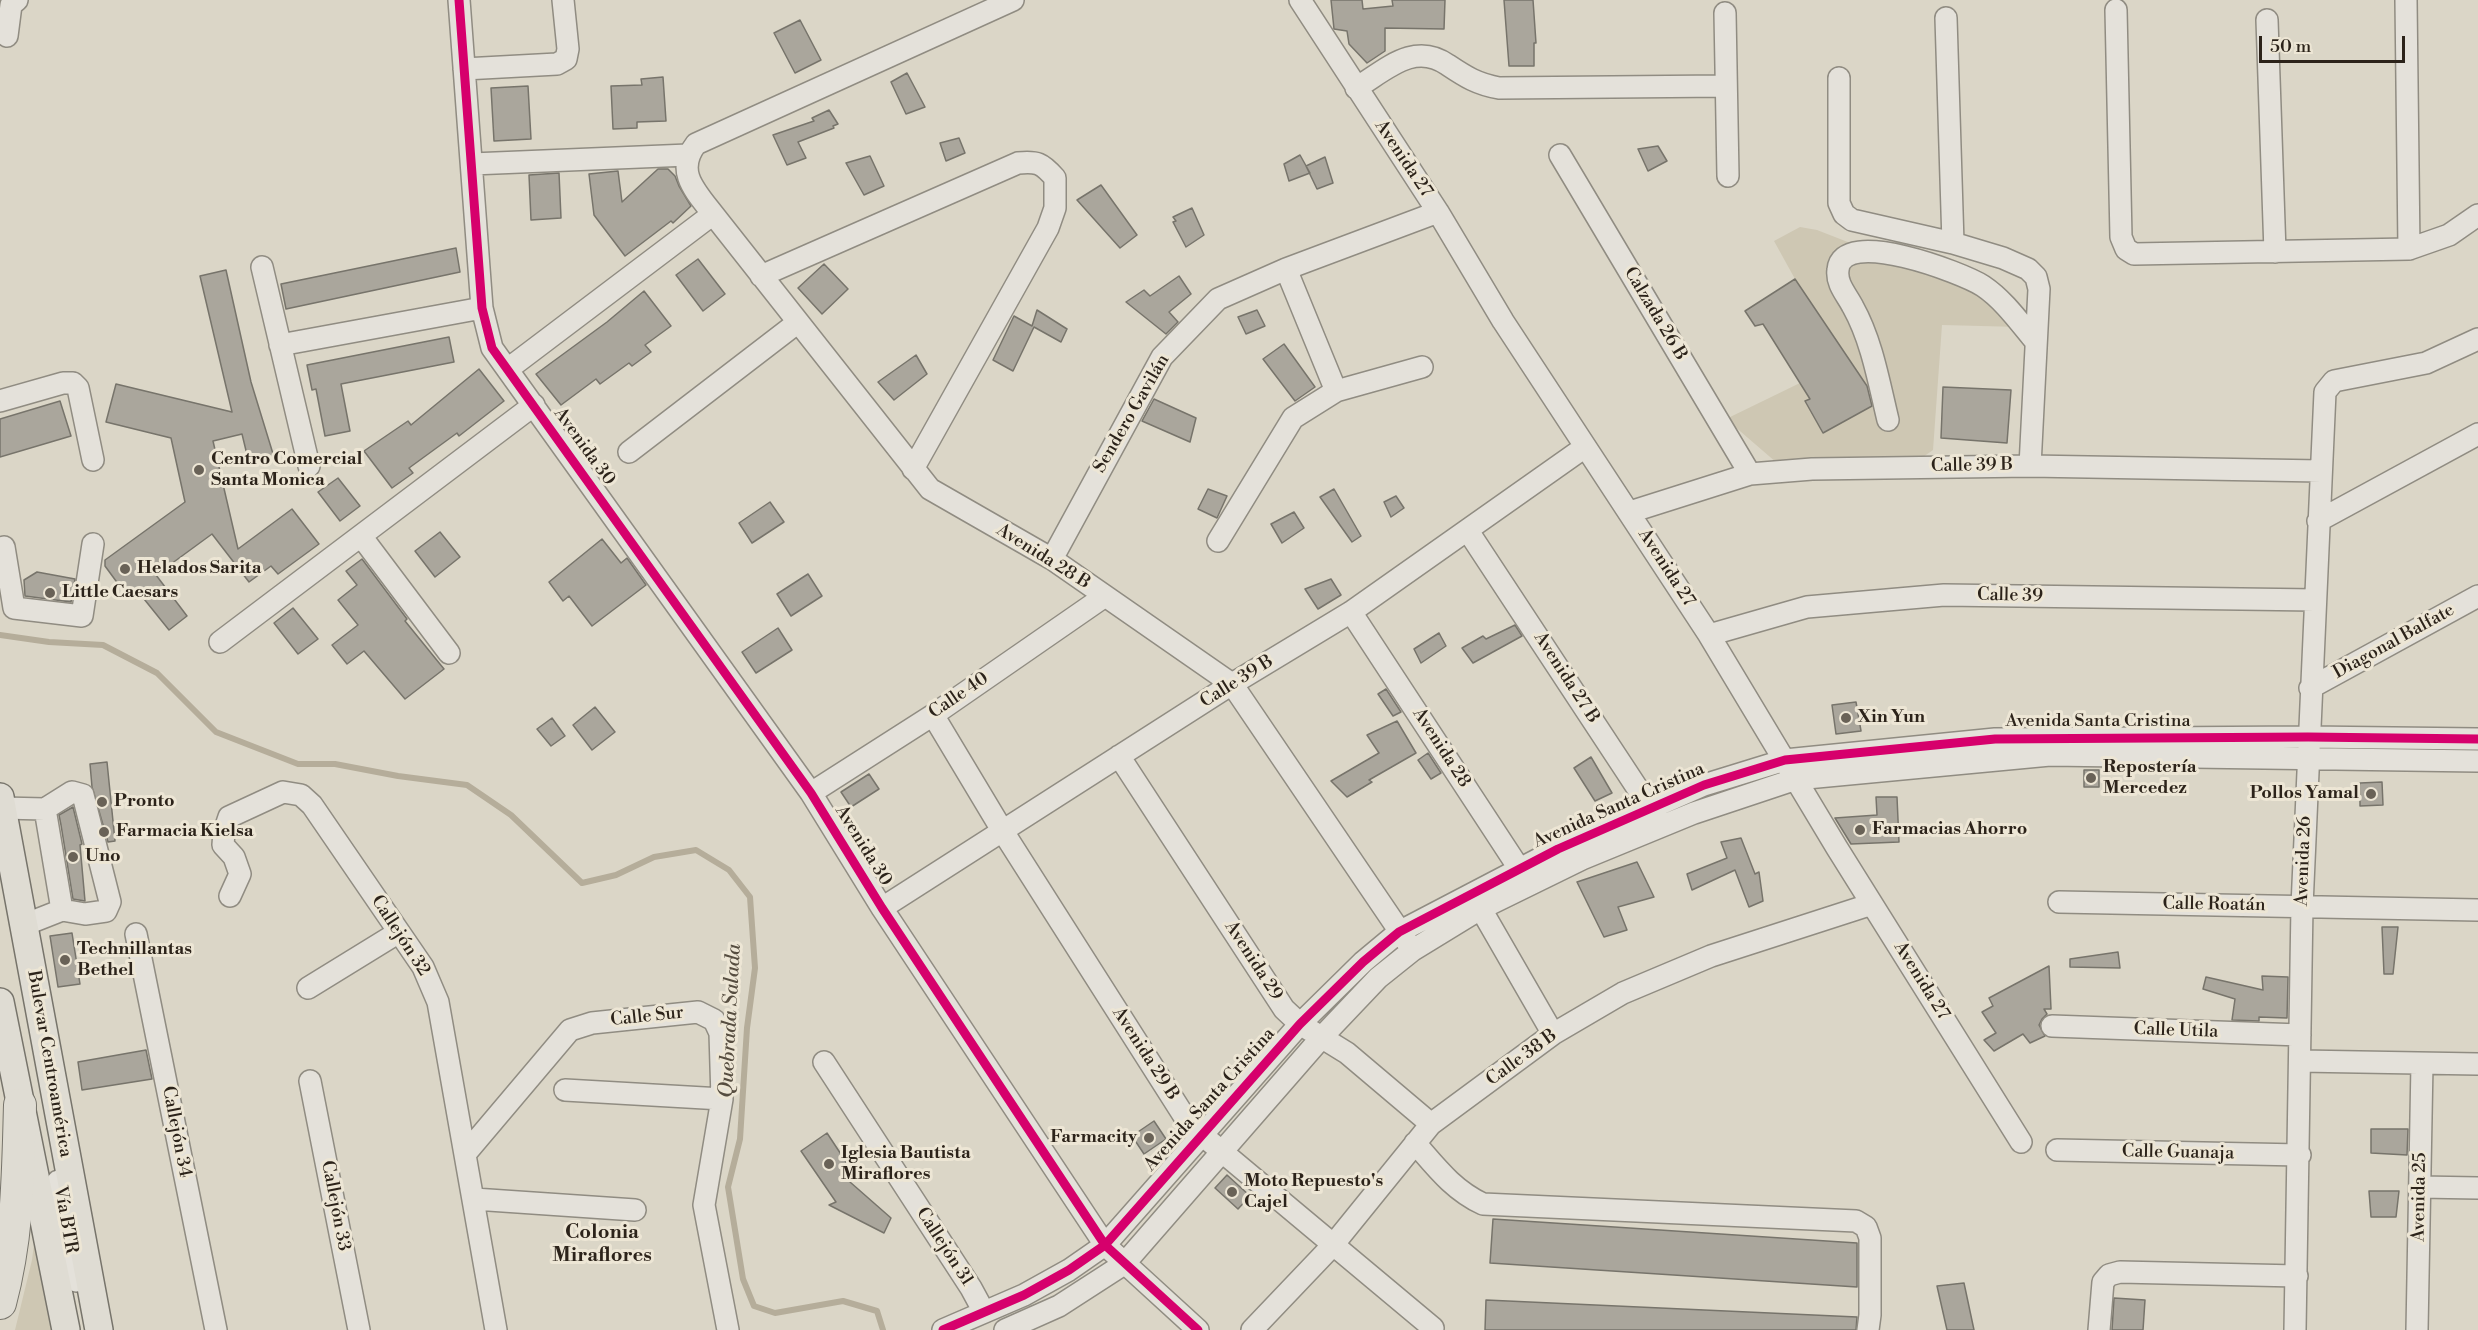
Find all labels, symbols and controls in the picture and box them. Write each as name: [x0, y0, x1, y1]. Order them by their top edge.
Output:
scale bar: [2262, 24, 2408, 62]
text: 50 m: [2270, 35, 2311, 58]
street label: Avenida 27: [1369, 116, 1437, 202]
street label: Calzada 26 B: [1619, 263, 1691, 365]
street label: Sendero Gavilán: [1089, 351, 1175, 477]
street label: Avenida 30: [549, 404, 619, 490]
place label: Centro Comercial Santa Monica: [211, 449, 363, 492]
street label: Calle 39 B: [1931, 454, 2013, 478]
marker: Centro Comercial Santa Monica: [192, 463, 206, 477]
street label: Avenida 28 B: [992, 520, 1094, 594]
street label: Avenida 27: [1633, 525, 1699, 611]
place label: Helados Sarita: [137, 558, 261, 580]
marker: Helados Sarita: [118, 562, 132, 576]
place label: Little Caesars: [62, 582, 178, 604]
street label: Calle 39: [1977, 585, 2043, 607]
marker: Little Caesars: [43, 586, 57, 600]
street label: Diagonal Balfate: [2330, 600, 2458, 684]
street label: Avenida 27 B: [1528, 628, 1604, 728]
street label: Calle 39 B: [1196, 651, 1278, 713]
street label: Calle 40: [925, 668, 993, 724]
street label: Avenida 28: [1407, 704, 1475, 792]
place label: Xin Yun: [1858, 707, 1925, 729]
marker: Xin Yun: [1839, 711, 1853, 725]
street label: Avenida Santa Cristina: [2005, 711, 2191, 733]
place label: Repostería Mercedez: [2103, 757, 2197, 800]
street label: Avenida Santa Cristina: [1530, 758, 1708, 854]
marker: Repostería Mercedez: [2084, 771, 2098, 785]
place label: Pollos Yamal: [2250, 783, 2359, 805]
marker: Pollos Yamal: [2364, 787, 2378, 801]
place label: Pronto: [114, 791, 175, 813]
marker: Pronto: [95, 795, 109, 809]
street label: Avenida 30: [830, 802, 896, 890]
street label: Avenida 26: [2292, 816, 2316, 906]
place label: Farmacias Ahorro: [1872, 819, 2027, 841]
place label: Farmacia Kielsa: [116, 821, 253, 843]
marker: Farmacias Ahorro: [1853, 823, 1867, 837]
marker: Farmacia Kielsa: [97, 825, 111, 839]
place label: Uno: [85, 846, 121, 868]
marker: Uno: [66, 850, 80, 864]
street label: Callejón 32: [366, 892, 434, 980]
street label: Calle Roatán: [2162, 893, 2266, 917]
street label: Avenida 29: [1219, 917, 1287, 1005]
street label: Avenida 27: [1888, 938, 1954, 1024]
place label: Technillantas Bethel: [77, 939, 192, 982]
water label: Quebrada Salada: [715, 943, 747, 1099]
marker: Technillantas Bethel: [58, 953, 72, 967]
street label: Bulevar Centroamérica: [22, 969, 76, 1159]
street label: Calle Sur: [609, 1002, 685, 1032]
street label: Avenida 29 B: [1107, 1003, 1183, 1105]
street label: Calle Utila: [2133, 1019, 2219, 1043]
street label: Avenida Santa Cristina: [1140, 1024, 1280, 1176]
street label: Calle 38 B: [1482, 1025, 1562, 1091]
street label: Callejón 34: [157, 1084, 195, 1180]
place label: Farmacity: [1050, 1127, 1137, 1149]
marker: Farmacity: [1142, 1131, 1156, 1145]
street label: Calle Guanaja: [2122, 1141, 2234, 1165]
place label: Iglesia Bautista Miraflores: [841, 1143, 971, 1186]
street label: Avenida 25: [2408, 1152, 2432, 1242]
marker: Iglesia Bautista Miraflores: [822, 1157, 836, 1171]
street label: Callejón 33: [316, 1159, 354, 1253]
place label: Moto Repuesto's Cajel: [1244, 1171, 1383, 1214]
street label: Vía BTR: [48, 1185, 82, 1255]
marker: Moto Repuesto's Cajel: [1225, 1185, 1239, 1199]
street label: Callejón 31: [911, 1204, 977, 1290]
district label: Colonia Miraflores: [552, 1221, 652, 1268]

